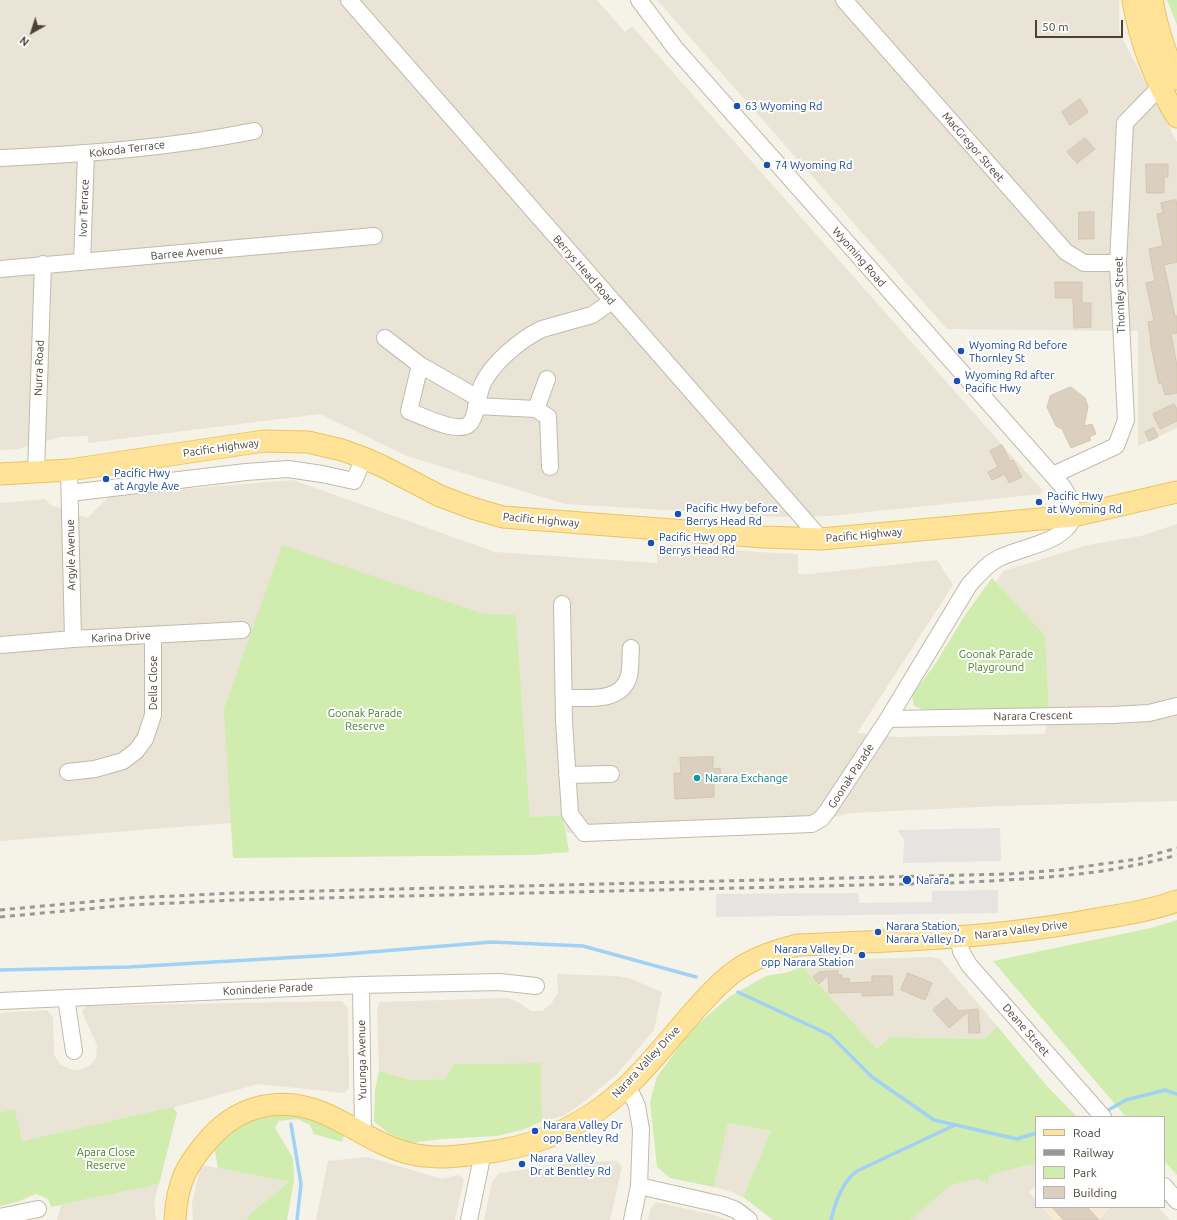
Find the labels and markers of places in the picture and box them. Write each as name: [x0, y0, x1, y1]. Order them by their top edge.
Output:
place label: 63 Wyoming Rd: [745, 99, 822, 113]
marker: 63 Wyoming Rd: [732, 101, 742, 111]
place label: 74 Wyoming Rd: [775, 158, 852, 172]
marker: 74 Wyoming Rd: [762, 160, 772, 170]
place label: Wyoming Rd before Thornley St: [969, 338, 1067, 364]
marker: Wyoming Rd before Thornley St: [956, 346, 966, 356]
place label: Wyoming Rd after Pacific Hwy: [965, 368, 1054, 394]
marker: Wyoming Rd after Pacific Hwy: [952, 376, 962, 386]
place label: Pacific Hwy at Argyle Ave: [114, 466, 179, 492]
marker: Pacific Hwy at Argyle Ave: [101, 474, 111, 484]
place label: Pacific Hwy at Wyoming Rd: [1047, 489, 1122, 515]
marker: Pacific Hwy at Wyoming Rd: [1034, 497, 1044, 507]
place label: Pacific Hwy before Berrys Head Rd: [686, 501, 778, 527]
marker: Pacific Hwy before Berrys Head Rd: [673, 509, 683, 519]
place label: Pacific Hwy opp Berrys Head Rd: [659, 530, 737, 556]
marker: Pacific Hwy opp Berrys Head Rd: [646, 538, 656, 548]
place label: Narara Exchange: [705, 771, 788, 785]
marker: Narara Exchange: [692, 773, 702, 783]
place label: Narara: [916, 873, 949, 887]
marker: Narara: [901, 874, 913, 886]
place label: Narara Station, Narara Valley Dr: [886, 919, 966, 945]
marker: Narara Station, Narara Valley Dr: [873, 927, 883, 937]
place label: Narara Valley Dr opp Narara Station: [761, 942, 854, 968]
marker: Narara Valley Dr opp Narara Station: [857, 950, 867, 960]
place label: Narara Valley Dr opp Bentley Rd: [543, 1118, 623, 1144]
marker: Narara Valley Dr opp Bentley Rd: [530, 1126, 540, 1136]
place label: Narara Valley Dr at Bentley Rd: [530, 1151, 611, 1177]
marker: Narara Valley Dr at Bentley Rd: [517, 1159, 527, 1169]

